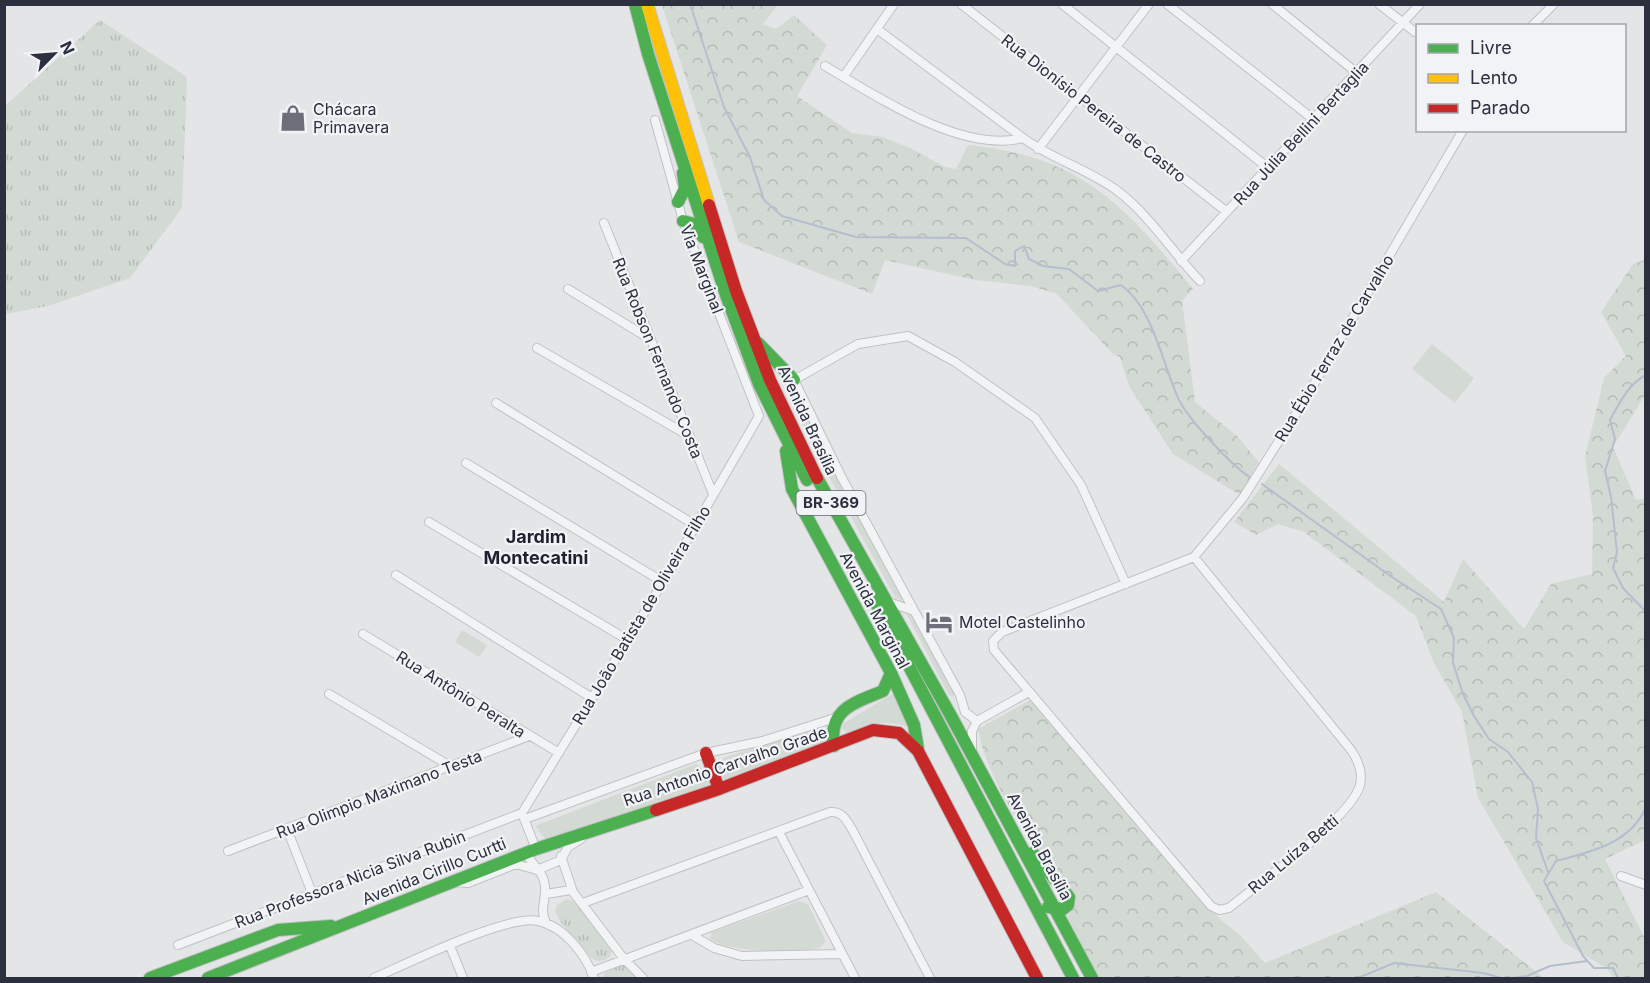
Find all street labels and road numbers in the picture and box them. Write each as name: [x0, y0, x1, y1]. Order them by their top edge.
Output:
street label: Rua Dionísio Pereira de Castro: [998, 30, 1190, 186]
street label: Rua Júlia Bellini Bertaglia: [1229, 57, 1373, 209]
street label: Via Marginal: [676, 222, 728, 316]
street label: Rua Ébio Ferraz de Carvalho: [1270, 251, 1398, 445]
street label: Rua Robson Fernando Costa: [608, 255, 708, 461]
street label: Avenida Brasília: [774, 362, 842, 478]
road number: BR-369: [796, 491, 866, 515]
street label: Rua João Batista de Oliveira Filho: [567, 502, 715, 728]
street label: Avenida Marginal: [836, 548, 914, 672]
street label: Rua Antônio Peralta: [393, 646, 529, 742]
street label: Rua Antonio Carvalho Grade: [620, 722, 830, 810]
street label: Rua Olimpio Maximano Testa: [273, 745, 485, 843]
street label: Avenida Brasília: [1003, 789, 1077, 903]
street label: Rua Luíza Betti: [1244, 810, 1342, 898]
street label: Rua Professora Nicia Silva Rubin: [232, 826, 468, 932]
street label: Avenida Cirillo Curtti: [359, 833, 509, 909]

